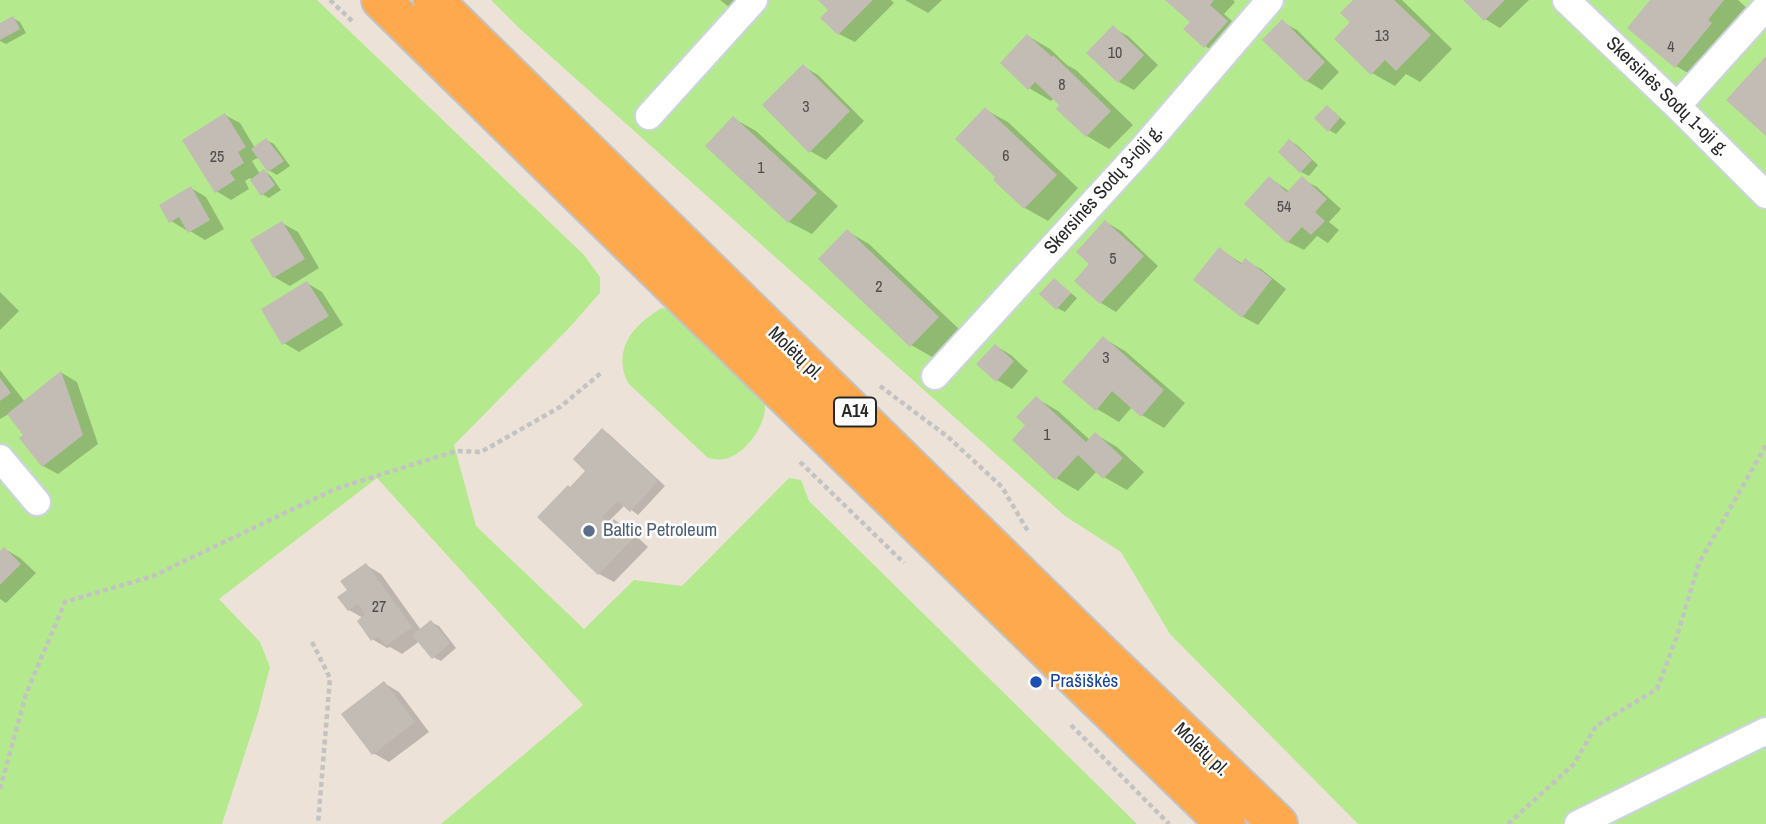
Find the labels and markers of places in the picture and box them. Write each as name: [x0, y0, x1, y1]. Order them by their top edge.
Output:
place label: Baltic Petroleum: [603, 520, 717, 542]
marker: Baltic Petroleum: [581, 523, 597, 539]
place label: Prašiškės: [1050, 671, 1118, 693]
marker: Prašiškės: [1028, 674, 1044, 690]

